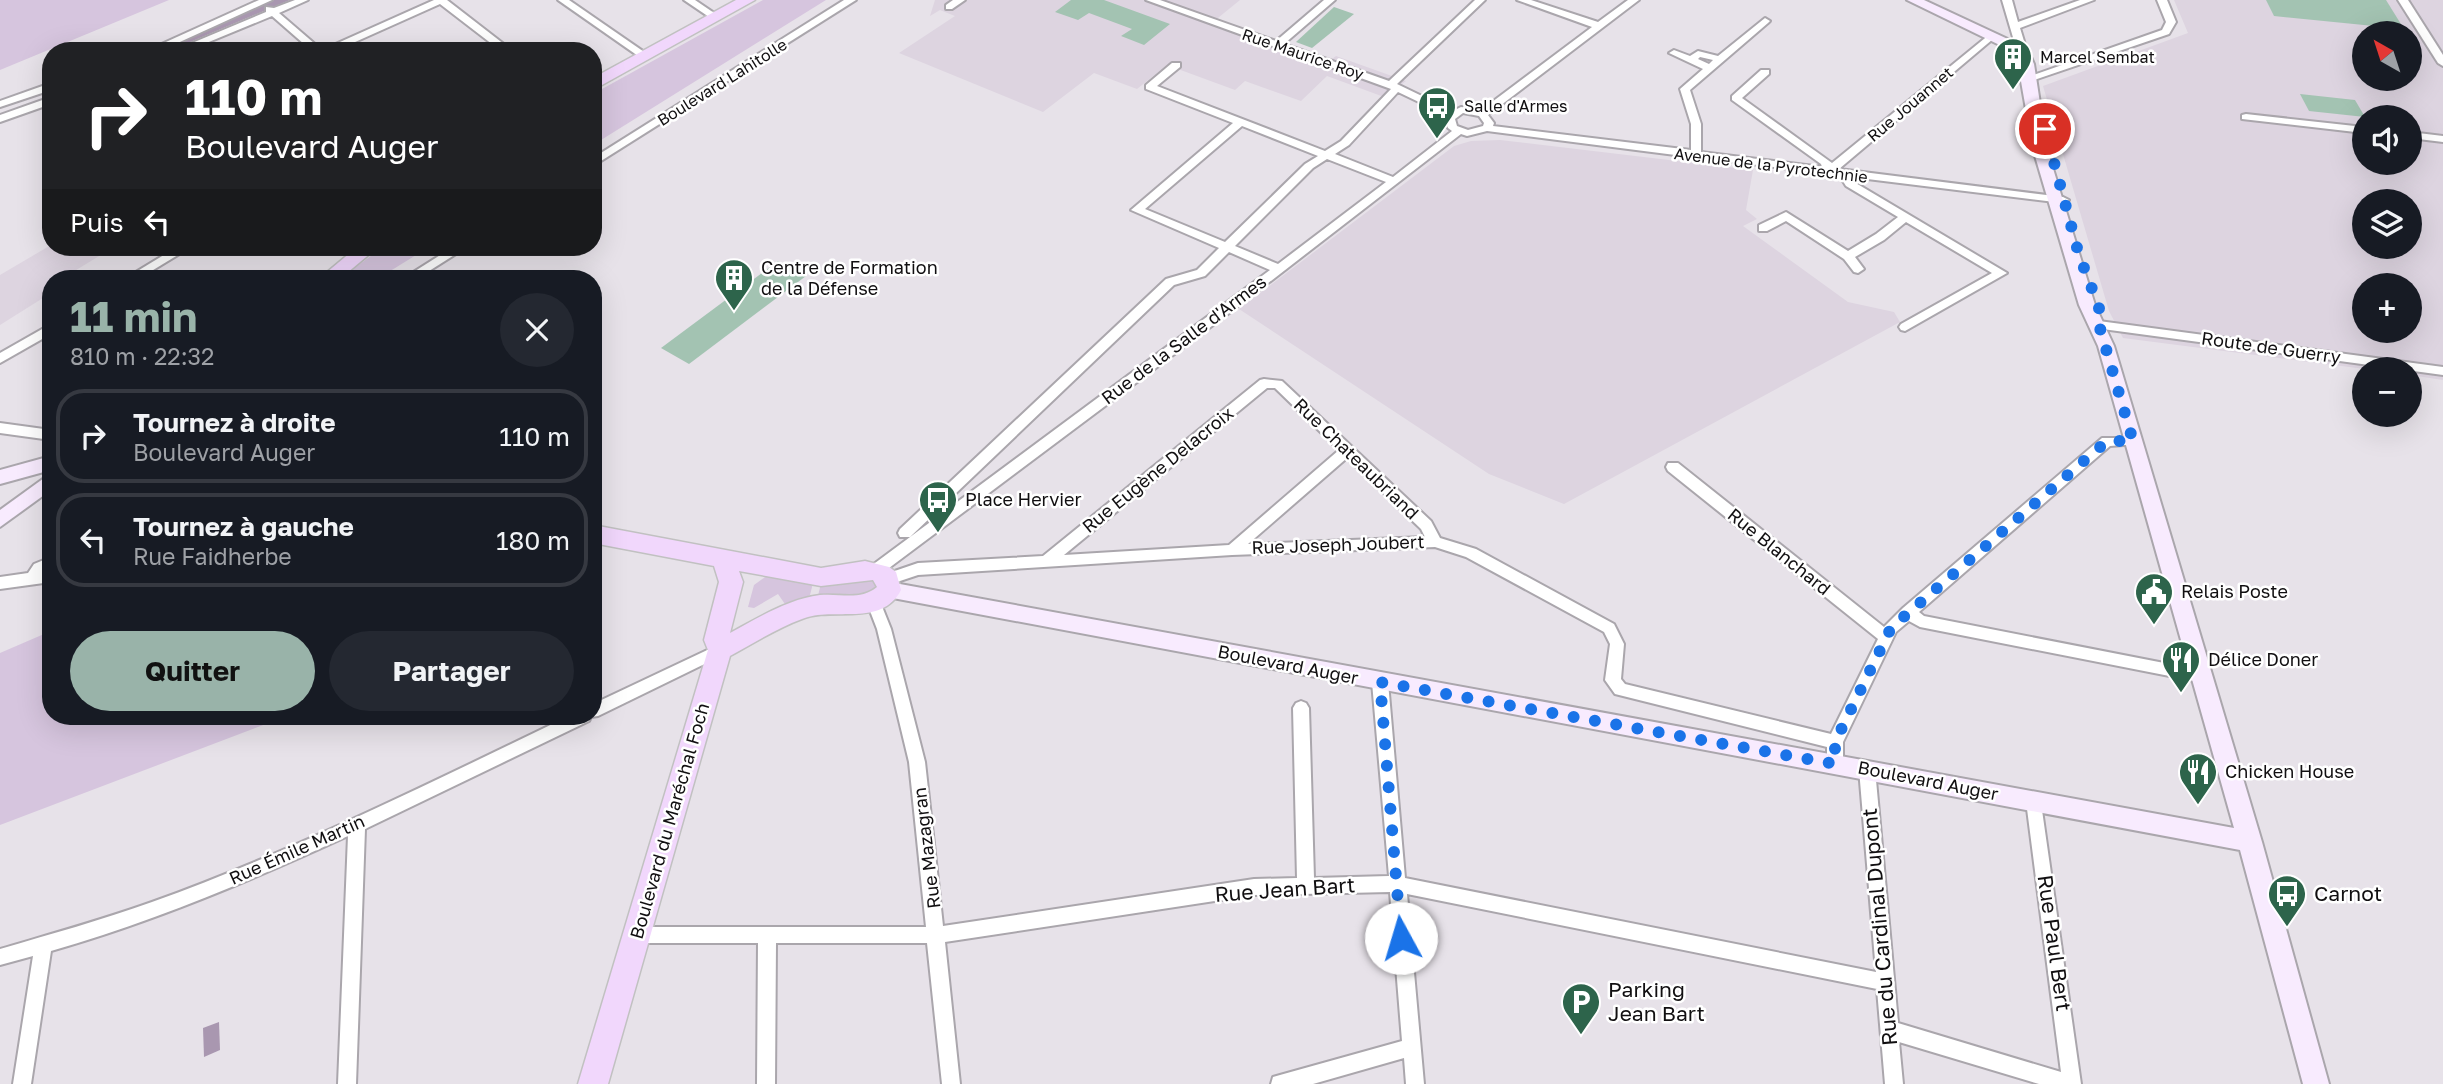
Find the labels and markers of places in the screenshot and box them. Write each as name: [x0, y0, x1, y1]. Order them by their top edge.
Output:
building icon: Marcel Sembat: [1992, 36, 2034, 91]
place label: Marcel Sembat: [2040, 47, 2155, 67]
bus stop icon: Salle d'Armes: [1416, 85, 1458, 140]
place label: Salle d'Armes: [1464, 96, 1568, 116]
pin: [2015, 99, 2075, 159]
place label: Centre de Formation de la Défense: [761, 256, 938, 299]
building icon: Centre de Formation de la Défense: [713, 257, 755, 312]
bus stop icon: Place Hervier: [917, 479, 959, 534]
place label: Place Hervier: [965, 488, 1082, 510]
public building icon: Relais Poste: [2133, 571, 2175, 626]
place label: Relais Poste: [2181, 580, 2288, 602]
restaurant icon: Délice Doner: [2160, 639, 2202, 694]
place label: Délice Doner: [2208, 648, 2318, 670]
restaurant icon: Chicken House: [2177, 751, 2219, 806]
place label: Chicken House: [2225, 760, 2354, 782]
bus stop icon: Carnot: [2266, 873, 2308, 928]
place label: Carnot: [2314, 880, 2382, 906]
place label: Parking Jean Bart: [1608, 976, 1705, 1026]
parking icon: Parking Jean Bart: [1560, 981, 1602, 1036]

